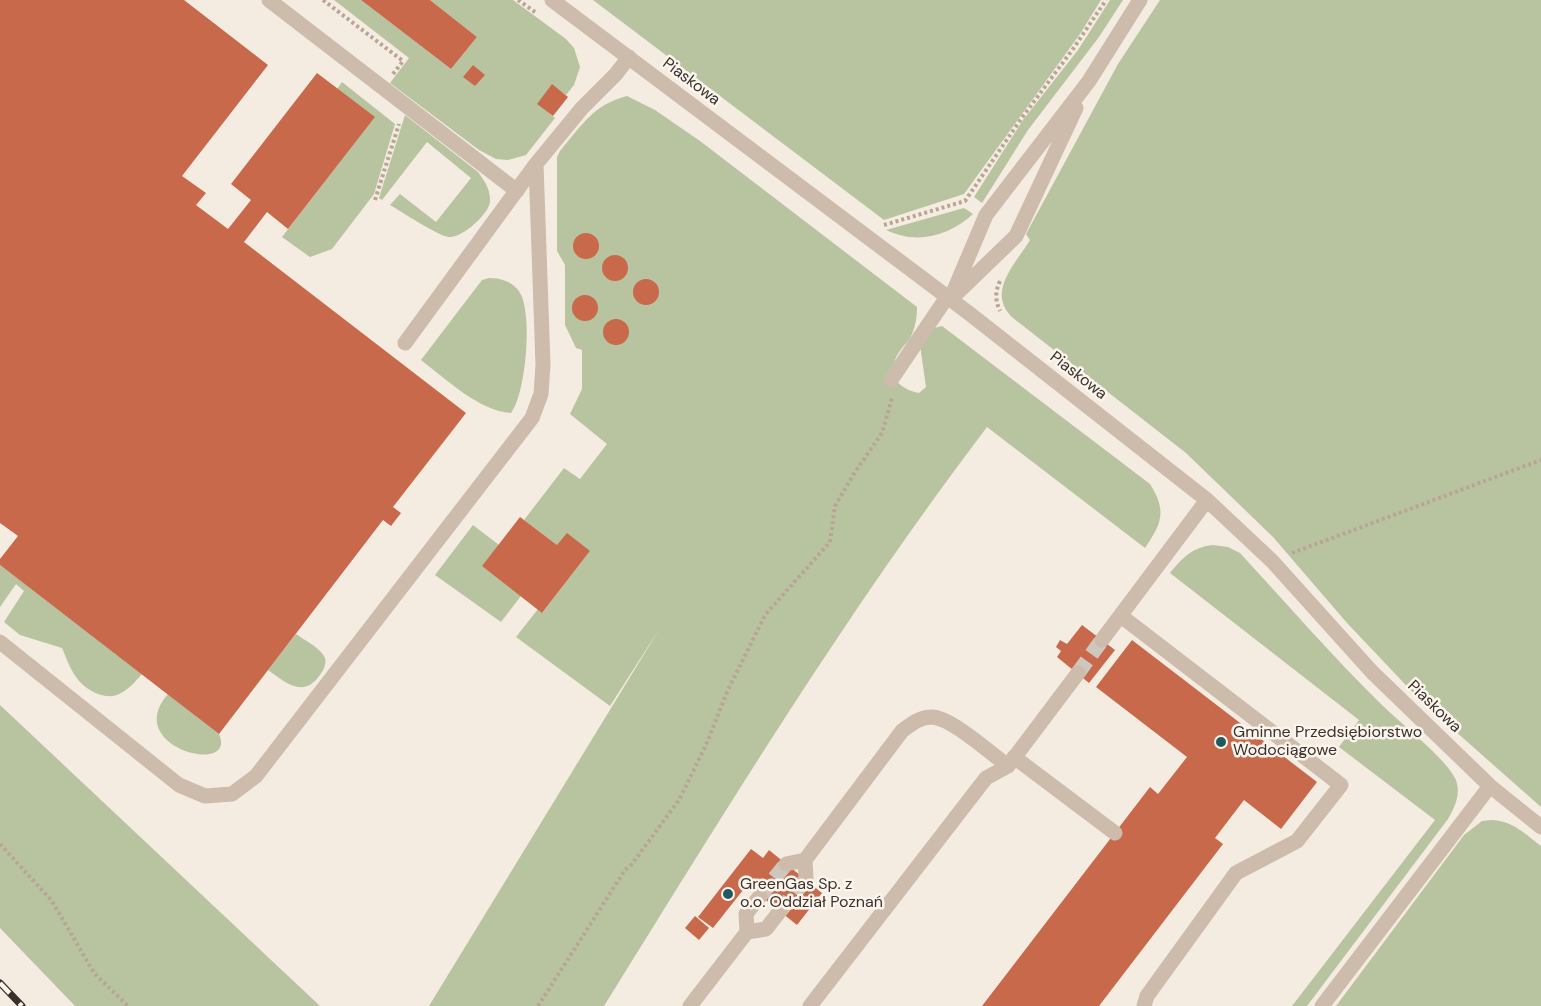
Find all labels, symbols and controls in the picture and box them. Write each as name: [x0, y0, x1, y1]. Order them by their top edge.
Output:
street label: Piaskowa: [658, 54, 724, 110]
street label: Piaskowa: [1046, 348, 1110, 404]
street label: Piaskowa: [1403, 677, 1465, 737]
place label: Gminne Przedsiębiorstwo Wodociągowe: [1233, 723, 1422, 761]
marker: Gminne Przedsiębiorstwo Wodociągowe: [1214, 735, 1228, 749]
place label: GreenGas Sp. z o.o. Oddział Poznań: [740, 875, 883, 913]
marker: GreenGas Sp. z o.o. Oddział Poznań: [721, 887, 735, 901]

